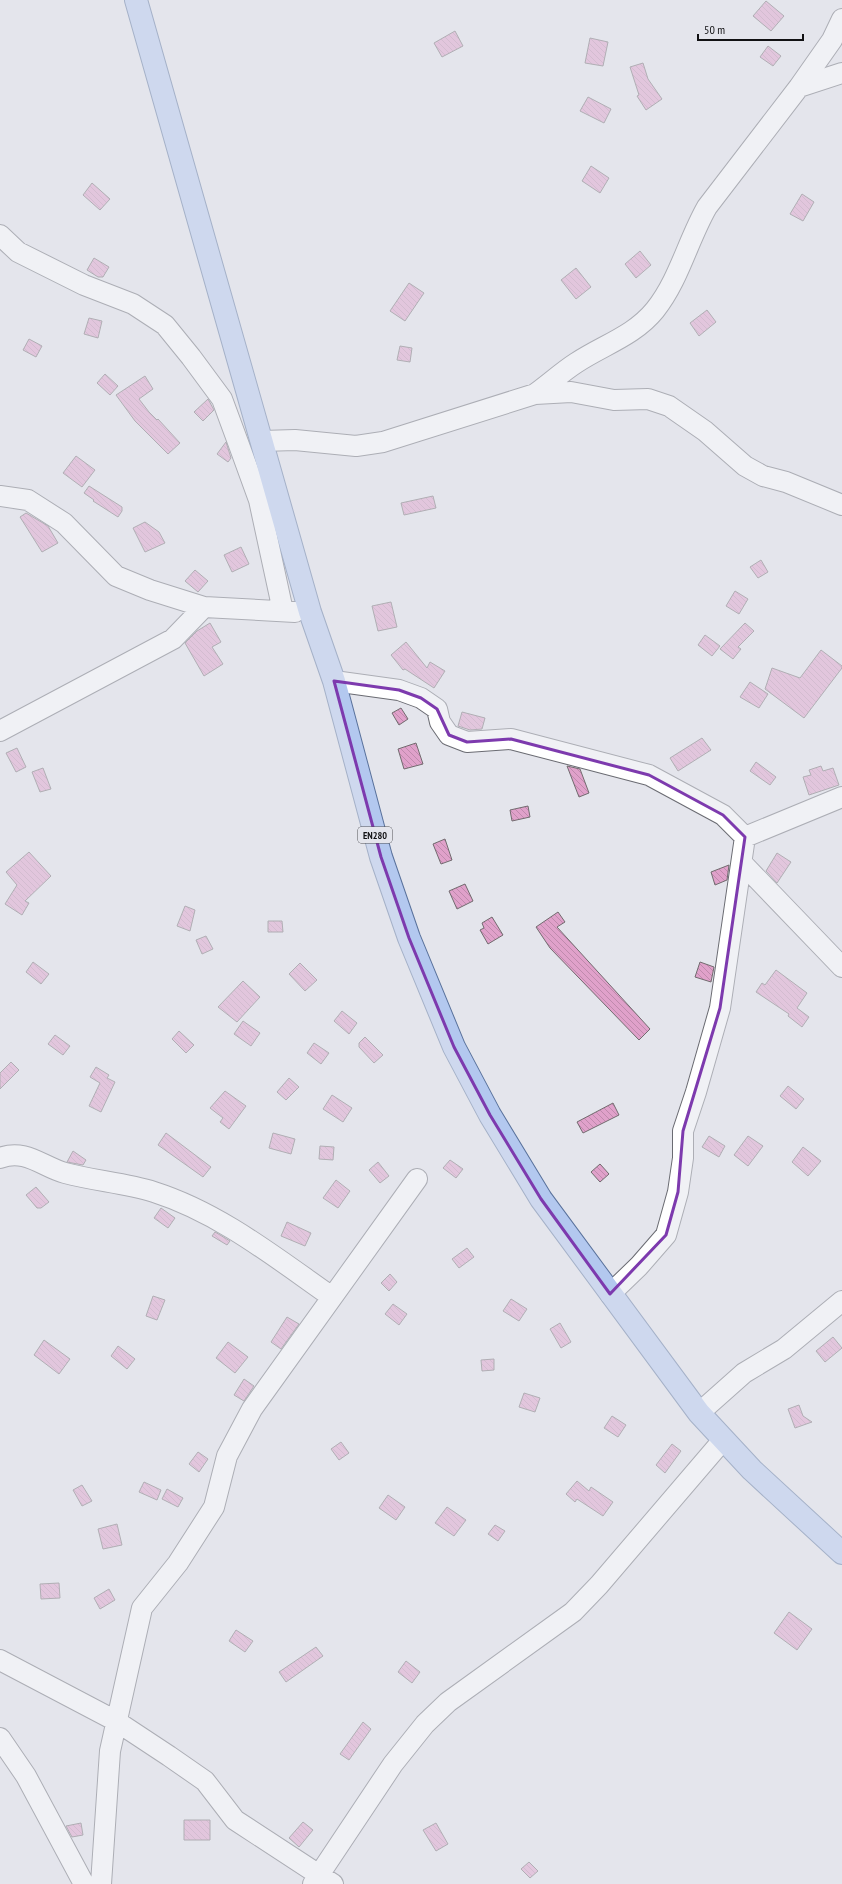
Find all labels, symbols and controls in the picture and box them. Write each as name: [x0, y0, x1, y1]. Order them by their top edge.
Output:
scale bar: [698, 16, 803, 42]
text: 50 m: [704, 22, 725, 37]
road number: EN280: [358, 827, 392, 843]

